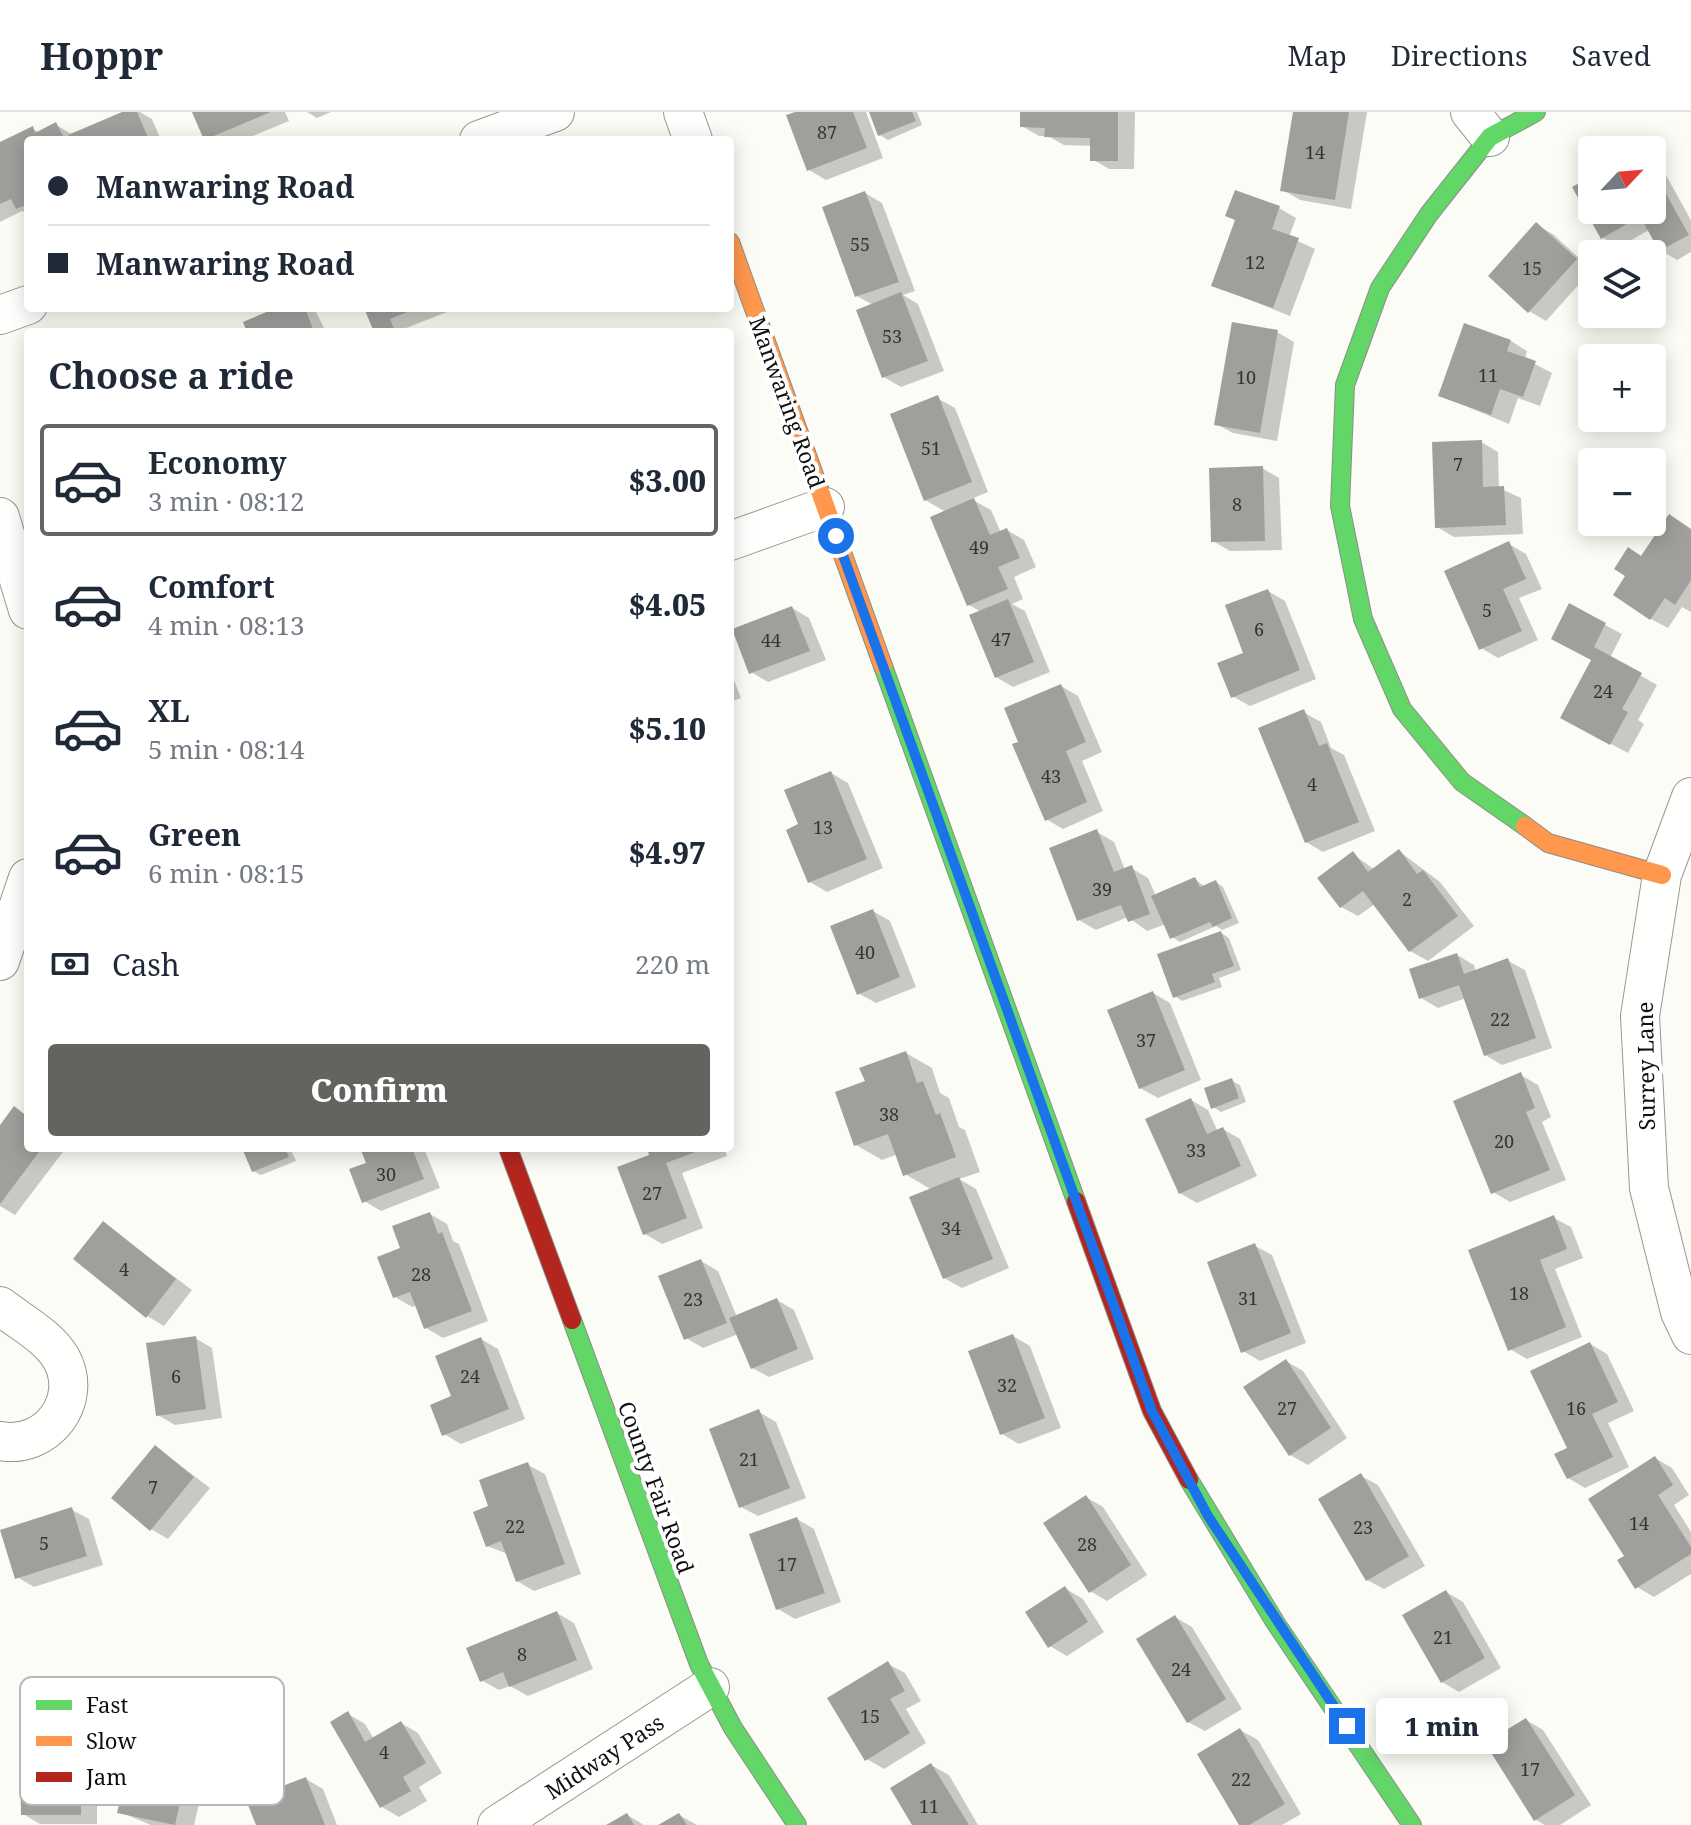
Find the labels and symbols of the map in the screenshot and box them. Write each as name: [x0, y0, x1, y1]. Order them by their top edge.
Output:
house number: 87: [817, 120, 837, 144]
north arrow: [1578, 136, 1666, 224]
house number: 14: [1305, 140, 1325, 164]
house number: 55: [850, 232, 870, 256]
house number: 12: [1245, 250, 1265, 274]
house number: 15: [1522, 256, 1542, 280]
street label: Manwaring Road: [743, 312, 833, 493]
house number: 53: [882, 324, 902, 348]
house number: 11: [1478, 363, 1498, 387]
house number: 10: [1236, 365, 1256, 389]
house number: 51: [921, 436, 941, 460]
house number: 7: [1453, 452, 1463, 476]
house number: 8: [1232, 492, 1242, 516]
route start: [818, 518, 854, 554]
house number: 49: [969, 535, 989, 559]
house number: 5: [1482, 598, 1492, 622]
house number: 6: [1254, 617, 1264, 641]
house number: 47: [991, 627, 1011, 651]
house number: 44: [761, 628, 781, 652]
house number: 24: [1593, 679, 1613, 703]
house number: 43: [1041, 764, 1061, 788]
house number: 4: [1307, 772, 1317, 796]
house number: 13: [813, 815, 833, 839]
house number: 39: [1092, 877, 1112, 901]
house number: 2: [1402, 887, 1412, 911]
house number: 40: [855, 940, 875, 964]
street label: Surrey Lane: [1629, 1001, 1661, 1131]
house number: 22: [1490, 1007, 1510, 1031]
house number: 37: [1136, 1028, 1156, 1052]
house number: 38: [879, 1102, 899, 1126]
house number: 20: [1494, 1129, 1514, 1153]
house number: 33: [1186, 1138, 1206, 1162]
house number: 30: [376, 1162, 396, 1186]
house number: 27: [642, 1181, 662, 1205]
house number: 34: [941, 1216, 961, 1240]
house number: 4: [119, 1257, 129, 1281]
house number: 28: [411, 1262, 431, 1286]
house number: 18: [1509, 1281, 1529, 1305]
house number: 31: [1238, 1286, 1258, 1310]
house number: 23: [683, 1287, 703, 1311]
house number: 6: [171, 1364, 181, 1388]
house number: 24: [460, 1364, 480, 1388]
house number: 32: [997, 1373, 1017, 1397]
house number: 27: [1277, 1396, 1297, 1420]
house number: 16: [1566, 1396, 1586, 1420]
street label: County Fair Road: [612, 1397, 702, 1578]
house number: 21: [739, 1447, 759, 1471]
house number: 7: [148, 1475, 158, 1499]
house number: 14: [1629, 1511, 1649, 1535]
house number: 22: [505, 1514, 525, 1538]
house number: 23: [1353, 1515, 1373, 1539]
house number: 5: [39, 1531, 49, 1555]
house number: 28: [1077, 1532, 1097, 1556]
house number: 17: [777, 1552, 797, 1576]
house number: 21: [1433, 1625, 1453, 1649]
house number: 8: [517, 1642, 527, 1666]
house number: 24: [1171, 1657, 1191, 1681]
legend: [20, 1677, 284, 1805]
text: Fast: [86, 1689, 128, 1719]
callout: 1 min: [1375, 1698, 1507, 1754]
house number: 15: [860, 1704, 880, 1728]
street label: Midway Pass: [539, 1706, 669, 1806]
route end: [1329, 1708, 1365, 1744]
text: Slow: [86, 1725, 136, 1755]
house number: 4: [379, 1740, 389, 1764]
house number: 17: [1520, 1757, 1540, 1781]
text: Jam: [85, 1761, 127, 1791]
house number: 22: [1231, 1767, 1251, 1791]
house number: 11: [919, 1794, 939, 1818]

